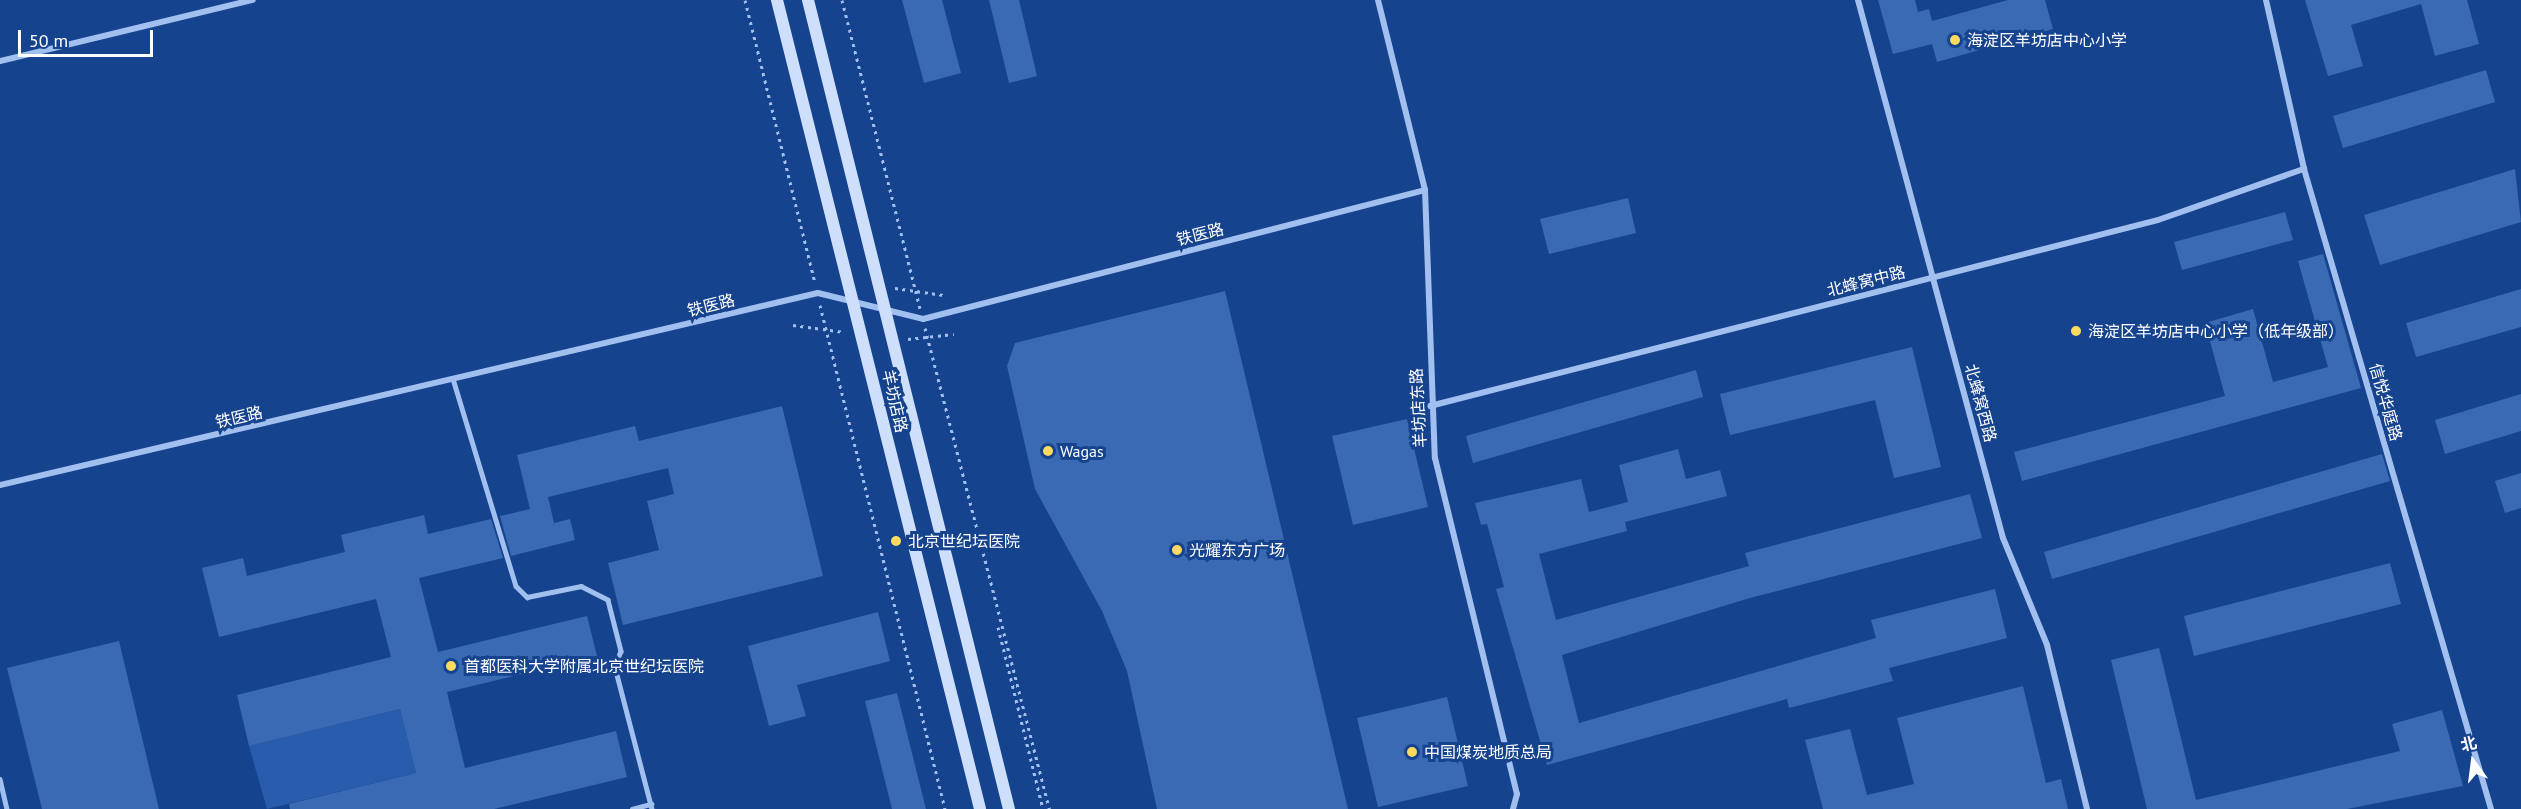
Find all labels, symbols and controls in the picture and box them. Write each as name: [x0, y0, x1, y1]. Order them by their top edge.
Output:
scale bar: [21, 18, 156, 56]
text: 50 m: [29, 29, 68, 52]
place label: 海淀区羊坊店中心小学: [1967, 30, 2127, 50]
marker: 海淀区羊坊店中心小学: [1948, 33, 1962, 47]
street label: 铁医路: [1174, 219, 1226, 249]
street label: 北蜂窝中路: [1825, 262, 1907, 300]
street label: 铁医路: [685, 290, 737, 320]
place label: 海淀区羊坊店中心小学（低年级部）: [2088, 321, 2344, 341]
marker: 海淀区羊坊店中心小学（低年级部）: [2069, 324, 2083, 338]
street label: 信悦华庭路: [2366, 361, 2406, 443]
street label: 北蜂窝西路: [1961, 362, 2001, 444]
street label: 羊坊店路: [878, 368, 912, 434]
street label: 羊坊店东路: [1406, 368, 1430, 448]
street label: 铁医路: [213, 402, 265, 432]
place label: Wagas: [1060, 441, 1104, 461]
marker: Wagas: [1041, 444, 1055, 458]
place label: 北京世纪坛医院: [908, 531, 1020, 551]
marker: 北京世纪坛医院: [889, 534, 903, 548]
place label: 光耀东方广场: [1189, 540, 1285, 560]
marker: 光耀东方广场: [1170, 543, 1184, 557]
place label: 首都医科大学附属北京世纪坛医院: [464, 656, 704, 676]
marker: 首都医科大学附属北京世纪坛医院: [442, 657, 460, 675]
north arrow: [2443, 731, 2503, 791]
text: 北: [2458, 732, 2479, 755]
place label: 中国煤炭地质总局: [1424, 742, 1552, 762]
marker: 中国煤炭地质总局: [1405, 745, 1419, 759]

